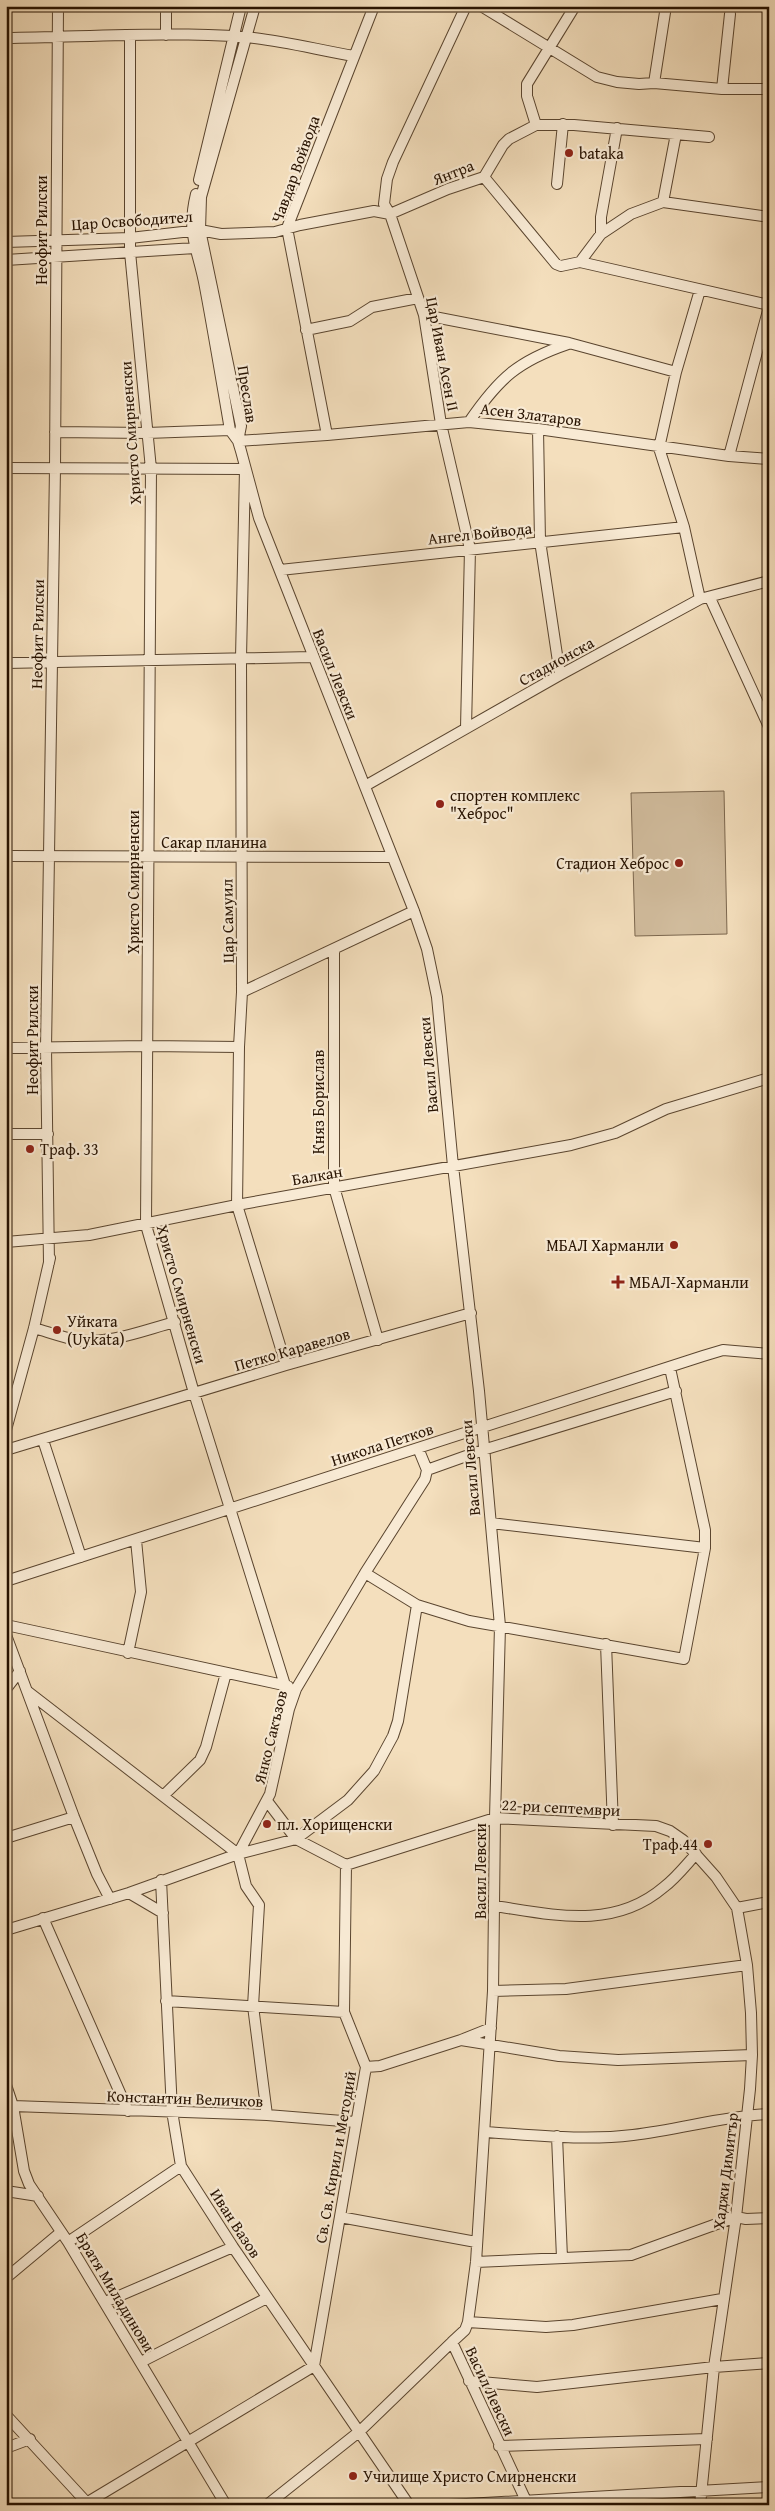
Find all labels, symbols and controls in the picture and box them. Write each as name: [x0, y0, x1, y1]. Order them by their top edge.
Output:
street label: Чавдар Войвода: [264, 112, 326, 226]
place label: bataka: [579, 141, 624, 165]
marker: bataka: [563, 147, 575, 159]
street label: Янтра: [428, 153, 478, 191]
street label: Неофит Рилски: [29, 175, 53, 285]
street label: Цар Освободител: [71, 204, 194, 236]
street label: Цар Иван Асен II: [420, 295, 466, 413]
street label: Христо Смирненски: [113, 360, 147, 506]
street label: Преслав: [232, 364, 264, 425]
street label: Асен Златаров: [479, 396, 583, 432]
street label: Ангел Войвода: [427, 516, 534, 550]
street label: Неофит Рилски: [24, 578, 50, 689]
street label: Васил Левски: [307, 625, 365, 723]
street label: Стадионска: [514, 630, 598, 692]
place label: спортен комплекс "Хеброс": [450, 783, 580, 825]
marker: спортен комплекс "Хеброс": [434, 798, 446, 810]
street label: Христо Смирненски: [121, 810, 145, 954]
street label: Сакар планина: [161, 830, 267, 854]
place label: Стадион Хеброс: [556, 851, 669, 875]
marker: Стадион Хеброс: [673, 857, 685, 869]
street label: Цар Самуил: [214, 878, 240, 963]
street label: Неофит Рилски: [20, 985, 44, 1095]
street label: Васил Левски: [412, 1016, 444, 1114]
street label: Княз Борислав: [306, 1050, 330, 1154]
place label: Траф. 33: [40, 1137, 99, 1161]
marker: Траф. 33: [24, 1143, 36, 1155]
street label: Балкан: [290, 1159, 344, 1191]
street label: Христо Смирненски: [151, 1222, 214, 1367]
place label: МБАЛ Харманли: [546, 1233, 664, 1257]
marker: МБАЛ Харманли: [668, 1239, 680, 1251]
place label: МБАЛ-Харманли: [629, 1270, 749, 1294]
marker: МБАЛ-Харманли: [611, 1275, 625, 1289]
place label: Уйката (Uykata): [67, 1309, 125, 1351]
street label: Петко Каравелов: [231, 1321, 353, 1377]
marker: Уйката (Uykata): [51, 1324, 63, 1336]
street label: Никола Петков: [328, 1416, 437, 1472]
street label: Васил Левски: [454, 1419, 486, 1517]
street label: Янко Сакъзов: [247, 1687, 293, 1787]
street label: 22-ри септември: [501, 1792, 621, 1822]
place label: пл. Хорищенски: [277, 1812, 393, 1836]
marker: пл. Хорищенски: [261, 1818, 273, 1830]
street label: Васил Левски: [468, 1822, 492, 1919]
place label: Траф.44: [643, 1832, 698, 1856]
marker: Траф.44: [702, 1838, 714, 1850]
street label: Св. Св. Кирил и Методий: [308, 2069, 362, 2245]
street label: Константин Величков: [106, 2083, 264, 2113]
street label: Хаджи Димитър: [706, 2111, 744, 2231]
street label: Иван Вазов: [205, 2184, 268, 2263]
street label: Братя Миладинови: [71, 2227, 162, 2357]
street label: Васил Левски: [460, 2342, 522, 2440]
place label: Училище Христо Смирненски: [363, 2464, 577, 2488]
marker: Училище Христо Смирненски: [347, 2470, 359, 2482]

